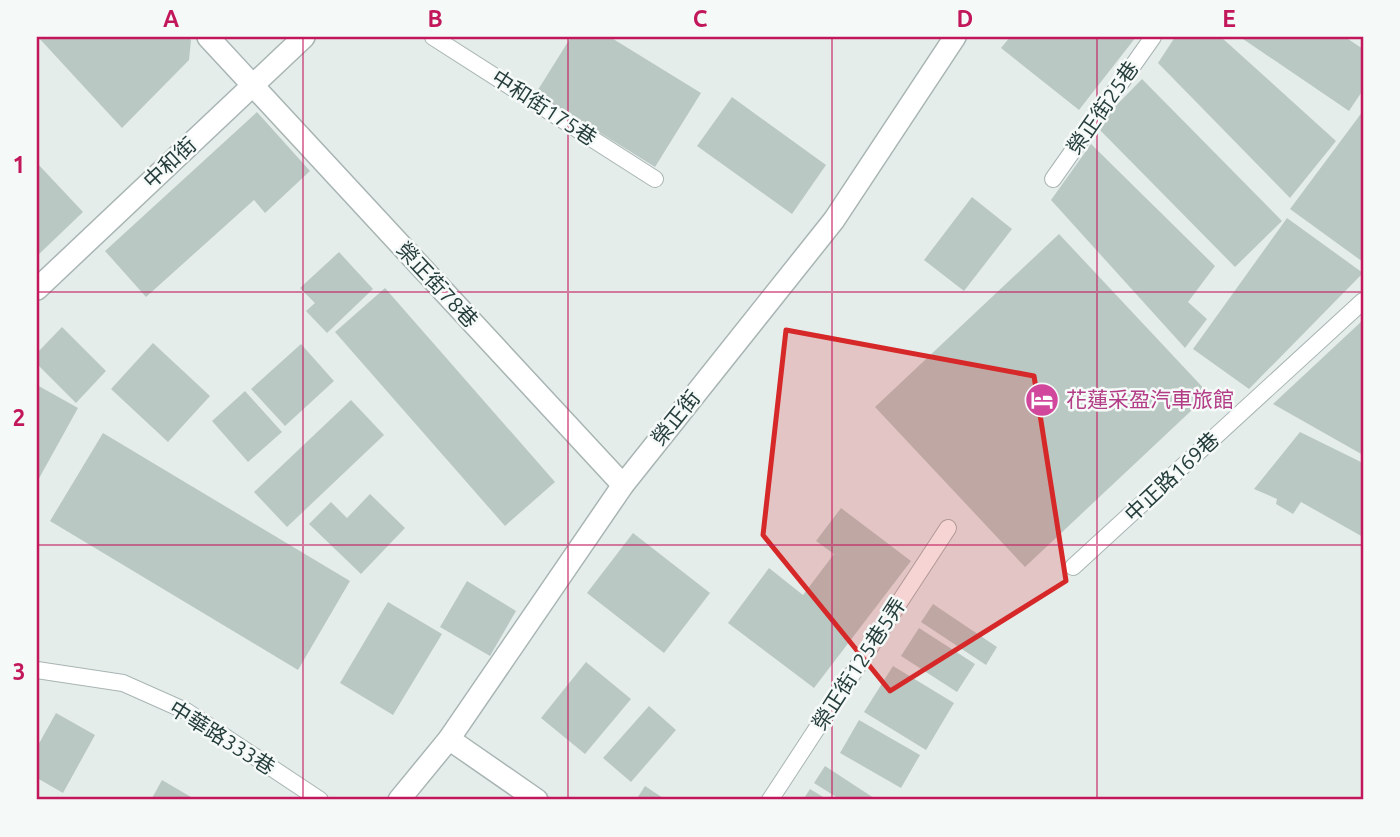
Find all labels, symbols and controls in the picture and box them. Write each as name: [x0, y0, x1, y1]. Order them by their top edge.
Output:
text: A: [163, 6, 179, 31]
text: B: [427, 6, 443, 31]
text: C: [693, 6, 708, 31]
text: D: [957, 6, 973, 31]
text: E: [1222, 6, 1236, 31]
street label: 榮正街25巷: [1061, 56, 1143, 158]
street label: 中和街175巷: [488, 65, 601, 150]
street label: 中和街: [138, 132, 201, 193]
text: 1: [13, 152, 25, 177]
street label: 榮正街78巷: [392, 237, 483, 332]
hotel icon: 花蓮采盈汽車旅館: [1023, 381, 1061, 419]
street label: 榮正街: [646, 385, 704, 449]
place label: 花蓮采盈汽車旅館: [1066, 387, 1234, 411]
text: 2: [13, 405, 25, 430]
street label: 中正路169巷: [1119, 427, 1223, 526]
street label: 榮正街125巷5弄: [807, 593, 910, 734]
text: 3: [13, 659, 25, 684]
street label: 中華路333巷: [165, 695, 280, 779]

